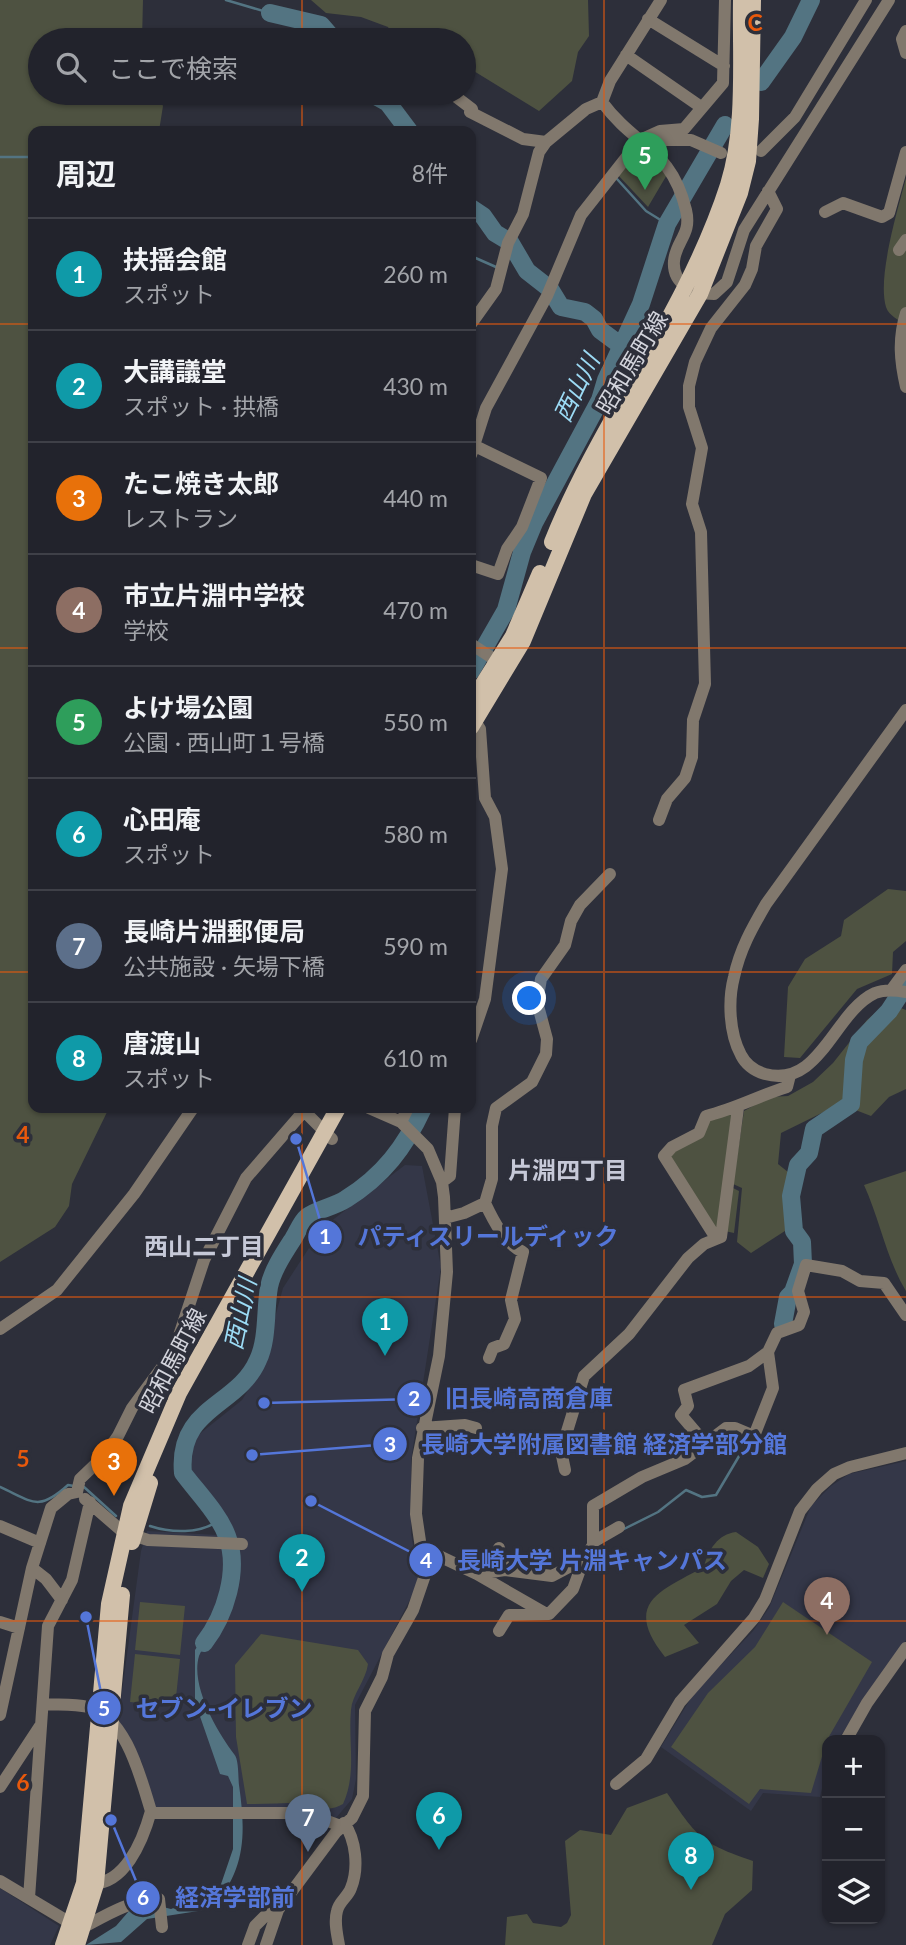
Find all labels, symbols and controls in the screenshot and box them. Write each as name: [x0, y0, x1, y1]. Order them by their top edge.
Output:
text: C: [747, 8, 763, 36]
search box: [28, 28, 476, 105]
icon: search: [52, 48, 90, 86]
text: ここで検索: [108, 52, 238, 84]
pin: 5: [622, 132, 668, 190]
text: 周辺: [56, 155, 116, 191]
text: 8件: [412, 159, 448, 187]
text: 扶揺会館: [123, 243, 227, 275]
text: 1: [72, 260, 86, 288]
text: 260 m: [383, 260, 448, 288]
text: スポット: [123, 280, 215, 308]
street label: 昭和馬町線: [590, 306, 673, 419]
water label: 西山川: [547, 346, 606, 426]
text: 大講議堂: [123, 355, 227, 387]
text: 2: [72, 372, 86, 400]
text: 430 m: [383, 372, 448, 400]
text: スポット · 拱橋: [123, 392, 279, 420]
text: たこ焼き太郎: [123, 467, 279, 499]
text: 3: [72, 484, 86, 512]
text: 440 m: [383, 484, 448, 512]
text: レストラン: [123, 504, 238, 532]
text: 市立片淵中学校: [123, 579, 305, 611]
text: 4: [72, 596, 86, 624]
text: 470 m: [383, 596, 448, 624]
text: 学校: [123, 616, 169, 644]
text: よけ場公園: [123, 691, 253, 723]
text: 5: [72, 708, 86, 736]
text: 550 m: [383, 708, 448, 736]
text: 公園 · 西山町１号橋: [123, 728, 325, 756]
text: 心田庵: [123, 803, 201, 835]
text: 6: [72, 820, 86, 848]
text: 580 m: [383, 820, 448, 848]
text: スポット: [123, 840, 215, 868]
text: 長崎片淵郵便局: [123, 915, 305, 947]
text: 7: [72, 932, 86, 960]
text: 590 m: [383, 932, 448, 960]
text: 公共施設 · 矢場下橋: [123, 952, 325, 980]
your location: [512, 981, 546, 1015]
text: 唐渡山: [123, 1027, 201, 1059]
text: 8: [72, 1044, 86, 1072]
text: 610 m: [383, 1044, 448, 1072]
text: スポット: [123, 1064, 215, 1092]
text: 4: [16, 1120, 30, 1148]
district label: 片淵四丁目: [508, 1155, 628, 1184]
callout: パティスリールディック: [307, 1214, 634, 1259]
text: パティスリールディック: [358, 1221, 618, 1250]
text: 1: [319, 1223, 331, 1248]
district label: 西山二丁目: [144, 1231, 264, 1260]
water label: 西山川: [218, 1273, 262, 1352]
pin: 1: [362, 1298, 408, 1356]
street label: 昭和馬町線: [133, 1303, 211, 1418]
callout: 旧長崎高商倉庫: [396, 1376, 627, 1421]
text: 旧長崎高商倉庫: [445, 1383, 613, 1412]
text: 2: [408, 1385, 420, 1410]
callout: 長崎大学附属図書館 経済学部分館: [373, 1422, 801, 1467]
text: 長崎大学附属図書館 経済学部分館: [421, 1429, 787, 1458]
text: 3: [384, 1431, 396, 1456]
pin: 3: [91, 1438, 137, 1496]
text: 5: [16, 1444, 30, 1472]
pin: 2: [279, 1534, 325, 1592]
callout: 長崎大学 片淵キャンパス: [408, 1538, 741, 1583]
text: 長崎大学 片淵キャンパス: [457, 1545, 727, 1574]
text: 4: [420, 1547, 432, 1572]
pin: 4: [804, 1577, 850, 1635]
callout: セブン-イレブン: [86, 1686, 326, 1731]
text: セブン-イレブン: [136, 1693, 312, 1722]
text: 5: [98, 1695, 110, 1720]
map controls: [822, 1735, 885, 1924]
button: +: [822, 1735, 885, 1798]
text: 6: [16, 1768, 30, 1796]
pin: 6: [416, 1792, 462, 1850]
pin: 7: [285, 1794, 331, 1852]
button: −: [822, 1798, 885, 1861]
pin: 8: [668, 1832, 714, 1890]
button: layers: [822, 1861, 885, 1924]
callout: 経済学部前: [126, 1875, 309, 1920]
text: 経済学部前: [175, 1882, 295, 1911]
text: 6: [137, 1884, 149, 1909]

